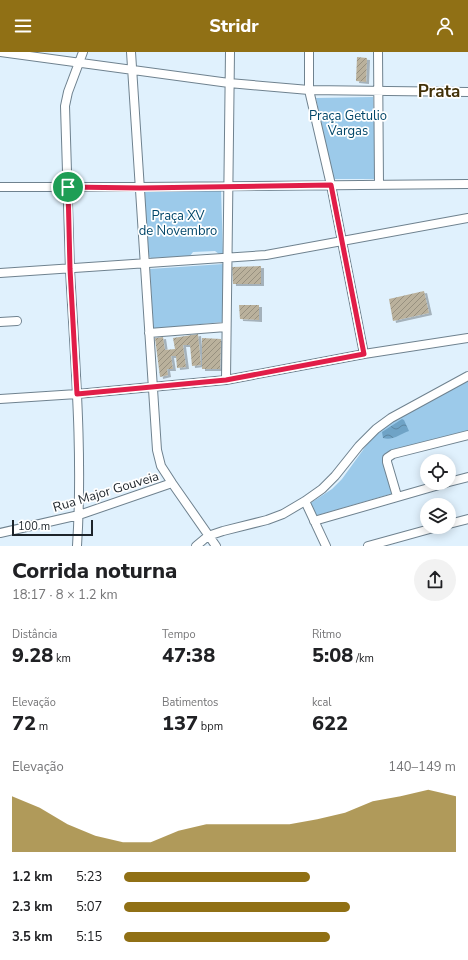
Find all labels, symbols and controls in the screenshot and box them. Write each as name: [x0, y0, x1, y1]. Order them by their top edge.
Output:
text: Stridr: [209, 14, 259, 38]
icon: menu: [12, 15, 34, 37]
icon: person: [434, 15, 456, 37]
district label: Prata: [418, 80, 460, 103]
park label: Praça Getulio Vargas: [309, 107, 387, 140]
pin: [51, 170, 85, 204]
icon: arrive: [57, 176, 79, 198]
park label: Praça XV de Novembro: [139, 207, 217, 240]
map controls: [420, 454, 456, 534]
button: locate: [420, 454, 456, 490]
street label: Rua Major Gouveia: [51, 467, 161, 517]
button: layers: [420, 498, 456, 534]
scale bar: [12, 518, 93, 537]
text: 100 m: [18, 519, 50, 534]
text: Corrida noturna: [12, 556, 177, 586]
button: share: [414, 559, 456, 601]
text: 18:17 · 8 × 1.2 km: [12, 586, 118, 604]
text: Distância: [12, 627, 57, 642]
text: Tempo: [162, 627, 196, 642]
text: Ritmo: [312, 627, 341, 642]
text: 9.28: [12, 642, 53, 669]
text: 47:38: [162, 642, 215, 669]
text: 5:08: [312, 642, 353, 669]
text: km: [53, 651, 71, 666]
text: /km: [353, 651, 374, 666]
text: Elevação: [12, 695, 56, 710]
text: Batimentos: [162, 695, 218, 710]
text: kcal: [312, 695, 332, 710]
text: 72: [12, 710, 36, 737]
text: 137: [162, 710, 198, 737]
text: 622: [312, 710, 348, 737]
text: m: [36, 719, 48, 734]
text: bpm: [198, 719, 223, 734]
text: Elevação: [12, 758, 64, 776]
text: 140–149 m: [388, 758, 456, 776]
text: 1.2 km: [12, 868, 53, 886]
text: 5:23: [76, 868, 102, 886]
text: 2.3 km: [12, 898, 53, 916]
text: 5:07: [76, 898, 102, 916]
text: 3.5 km: [12, 928, 53, 946]
text: 5:15: [76, 928, 102, 946]

